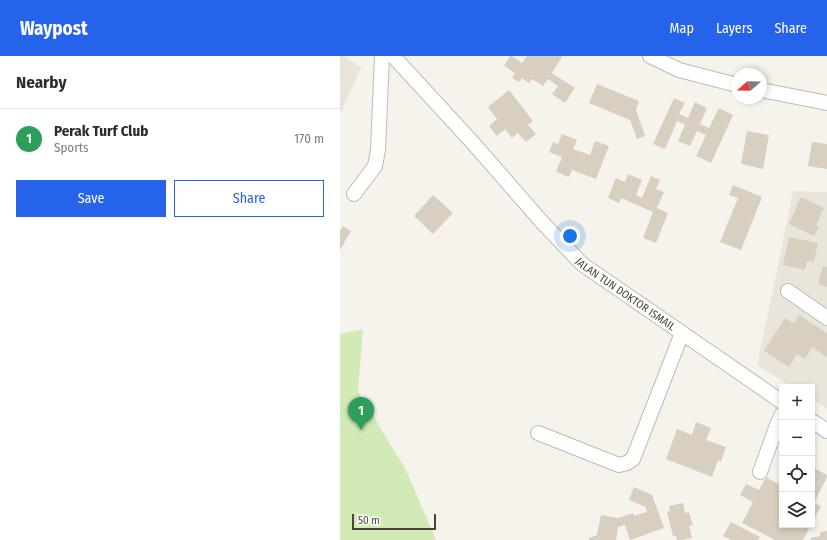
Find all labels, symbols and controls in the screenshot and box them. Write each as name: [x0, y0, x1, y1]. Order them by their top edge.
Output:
text: Waypost: [20, 17, 88, 40]
text: Map: [670, 20, 694, 37]
text: Layers: [716, 20, 752, 37]
text: Share: [774, 20, 807, 37]
north arrow: [731, 68, 767, 104]
text: Nearby: [16, 72, 67, 93]
text: Perak Turf Club: [54, 122, 148, 140]
text: 1: [26, 131, 32, 146]
text: 170 m: [294, 131, 324, 146]
text: Sports: [54, 140, 89, 155]
button: Save: [16, 180, 166, 217]
button: Share: [174, 180, 324, 217]
your location: [560, 226, 580, 246]
street label: JALAN TUN DOKTOR ISMAIL: [573, 255, 678, 334]
map controls: [779, 384, 815, 528]
button: +: [779, 384, 815, 420]
pin: 1: [348, 397, 374, 430]
button: −: [779, 420, 815, 456]
button: locate: [779, 456, 815, 492]
button: layers: [779, 492, 815, 528]
scale bar: [352, 512, 436, 531]
text: 50 m: [358, 514, 380, 527]

